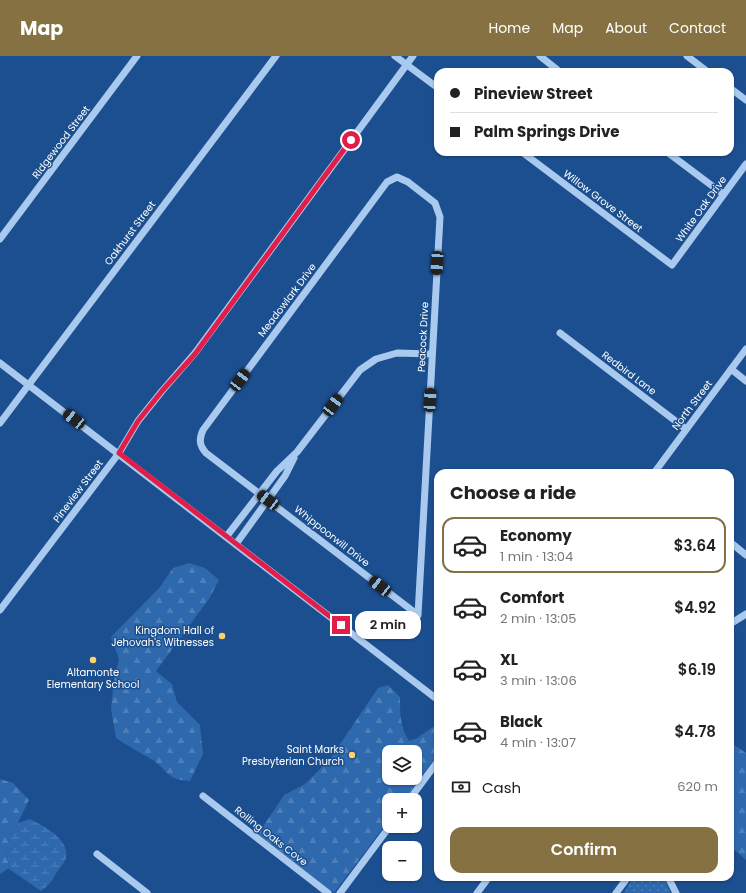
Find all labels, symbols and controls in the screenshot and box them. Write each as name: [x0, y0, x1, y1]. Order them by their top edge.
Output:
text: Map: [20, 15, 63, 42]
text: Home: [488, 18, 530, 38]
text: Map: [552, 18, 583, 38]
text: About: [605, 18, 647, 38]
text: Contact: [669, 18, 726, 38]
text: Pineview Street: [474, 83, 593, 104]
street label: Ridgewood Street: [29, 102, 94, 182]
text: Palm Springs Drive: [474, 121, 620, 142]
route start: [342, 131, 360, 149]
street label: Willow Grove Street: [560, 166, 646, 236]
street label: White Oak Drive: [672, 173, 730, 245]
street label: Oakhurst Street: [101, 197, 159, 268]
car: [430, 251, 444, 275]
street label: Meadowlark Drive: [254, 260, 320, 340]
street label: Peacock Drive: [414, 302, 432, 372]
street label: Redbird Lane: [598, 347, 660, 399]
car: [228, 367, 252, 393]
street label: North Street: [668, 377, 716, 433]
car: [423, 388, 437, 412]
car: [321, 392, 345, 418]
car: [61, 407, 87, 431]
street label: Pineview Street: [49, 456, 107, 526]
text: Choose a ride: [450, 480, 576, 505]
car: [255, 488, 281, 512]
street label: Whippoorwill Drive: [291, 502, 373, 570]
text: Economy: [500, 525, 572, 546]
icon: car: [452, 527, 488, 563]
text: $3.64: [674, 535, 716, 556]
text: 1 min · 13:04: [500, 547, 573, 566]
car: [367, 574, 393, 598]
text: Comfort: [500, 587, 564, 608]
icon: car: [452, 589, 488, 625]
text: $4.92: [674, 597, 716, 618]
text: 2 min · 13:05: [500, 609, 576, 628]
callout: 2 min: [355, 611, 421, 639]
text: 2 min: [370, 615, 406, 634]
route end: [332, 616, 350, 634]
place label: Kingdom Hall of Jehovah's Witnesses: [111, 623, 214, 650]
marker: Kingdom Hall of Jehovah's Witnesses: [217, 631, 227, 641]
text: XL: [500, 649, 518, 670]
icon: car: [452, 651, 488, 687]
marker: Altamonte Elementary School: [88, 655, 98, 665]
text: $6.19: [678, 659, 716, 680]
place label: Altamonte Elementary School: [47, 665, 139, 692]
text: 3 min · 13:06: [500, 671, 577, 690]
text: Black: [500, 711, 543, 732]
icon: car: [452, 713, 488, 749]
text: $4.78: [675, 721, 716, 742]
text: 4 min · 13:07: [500, 733, 576, 752]
place label: Saint Marks Presbyterian Church: [242, 742, 344, 769]
map controls: [382, 745, 422, 881]
button: layers: [382, 745, 422, 785]
marker: Saint Marks Presbyterian Church: [347, 750, 357, 760]
icon: cash: [450, 776, 472, 798]
text: Cash: [482, 777, 521, 798]
text: 620 m: [677, 777, 718, 796]
button: +: [382, 793, 422, 833]
street label: Rolling Oaks Cove: [231, 803, 311, 869]
button: Confirm: [450, 827, 718, 873]
button: −: [382, 841, 422, 881]

